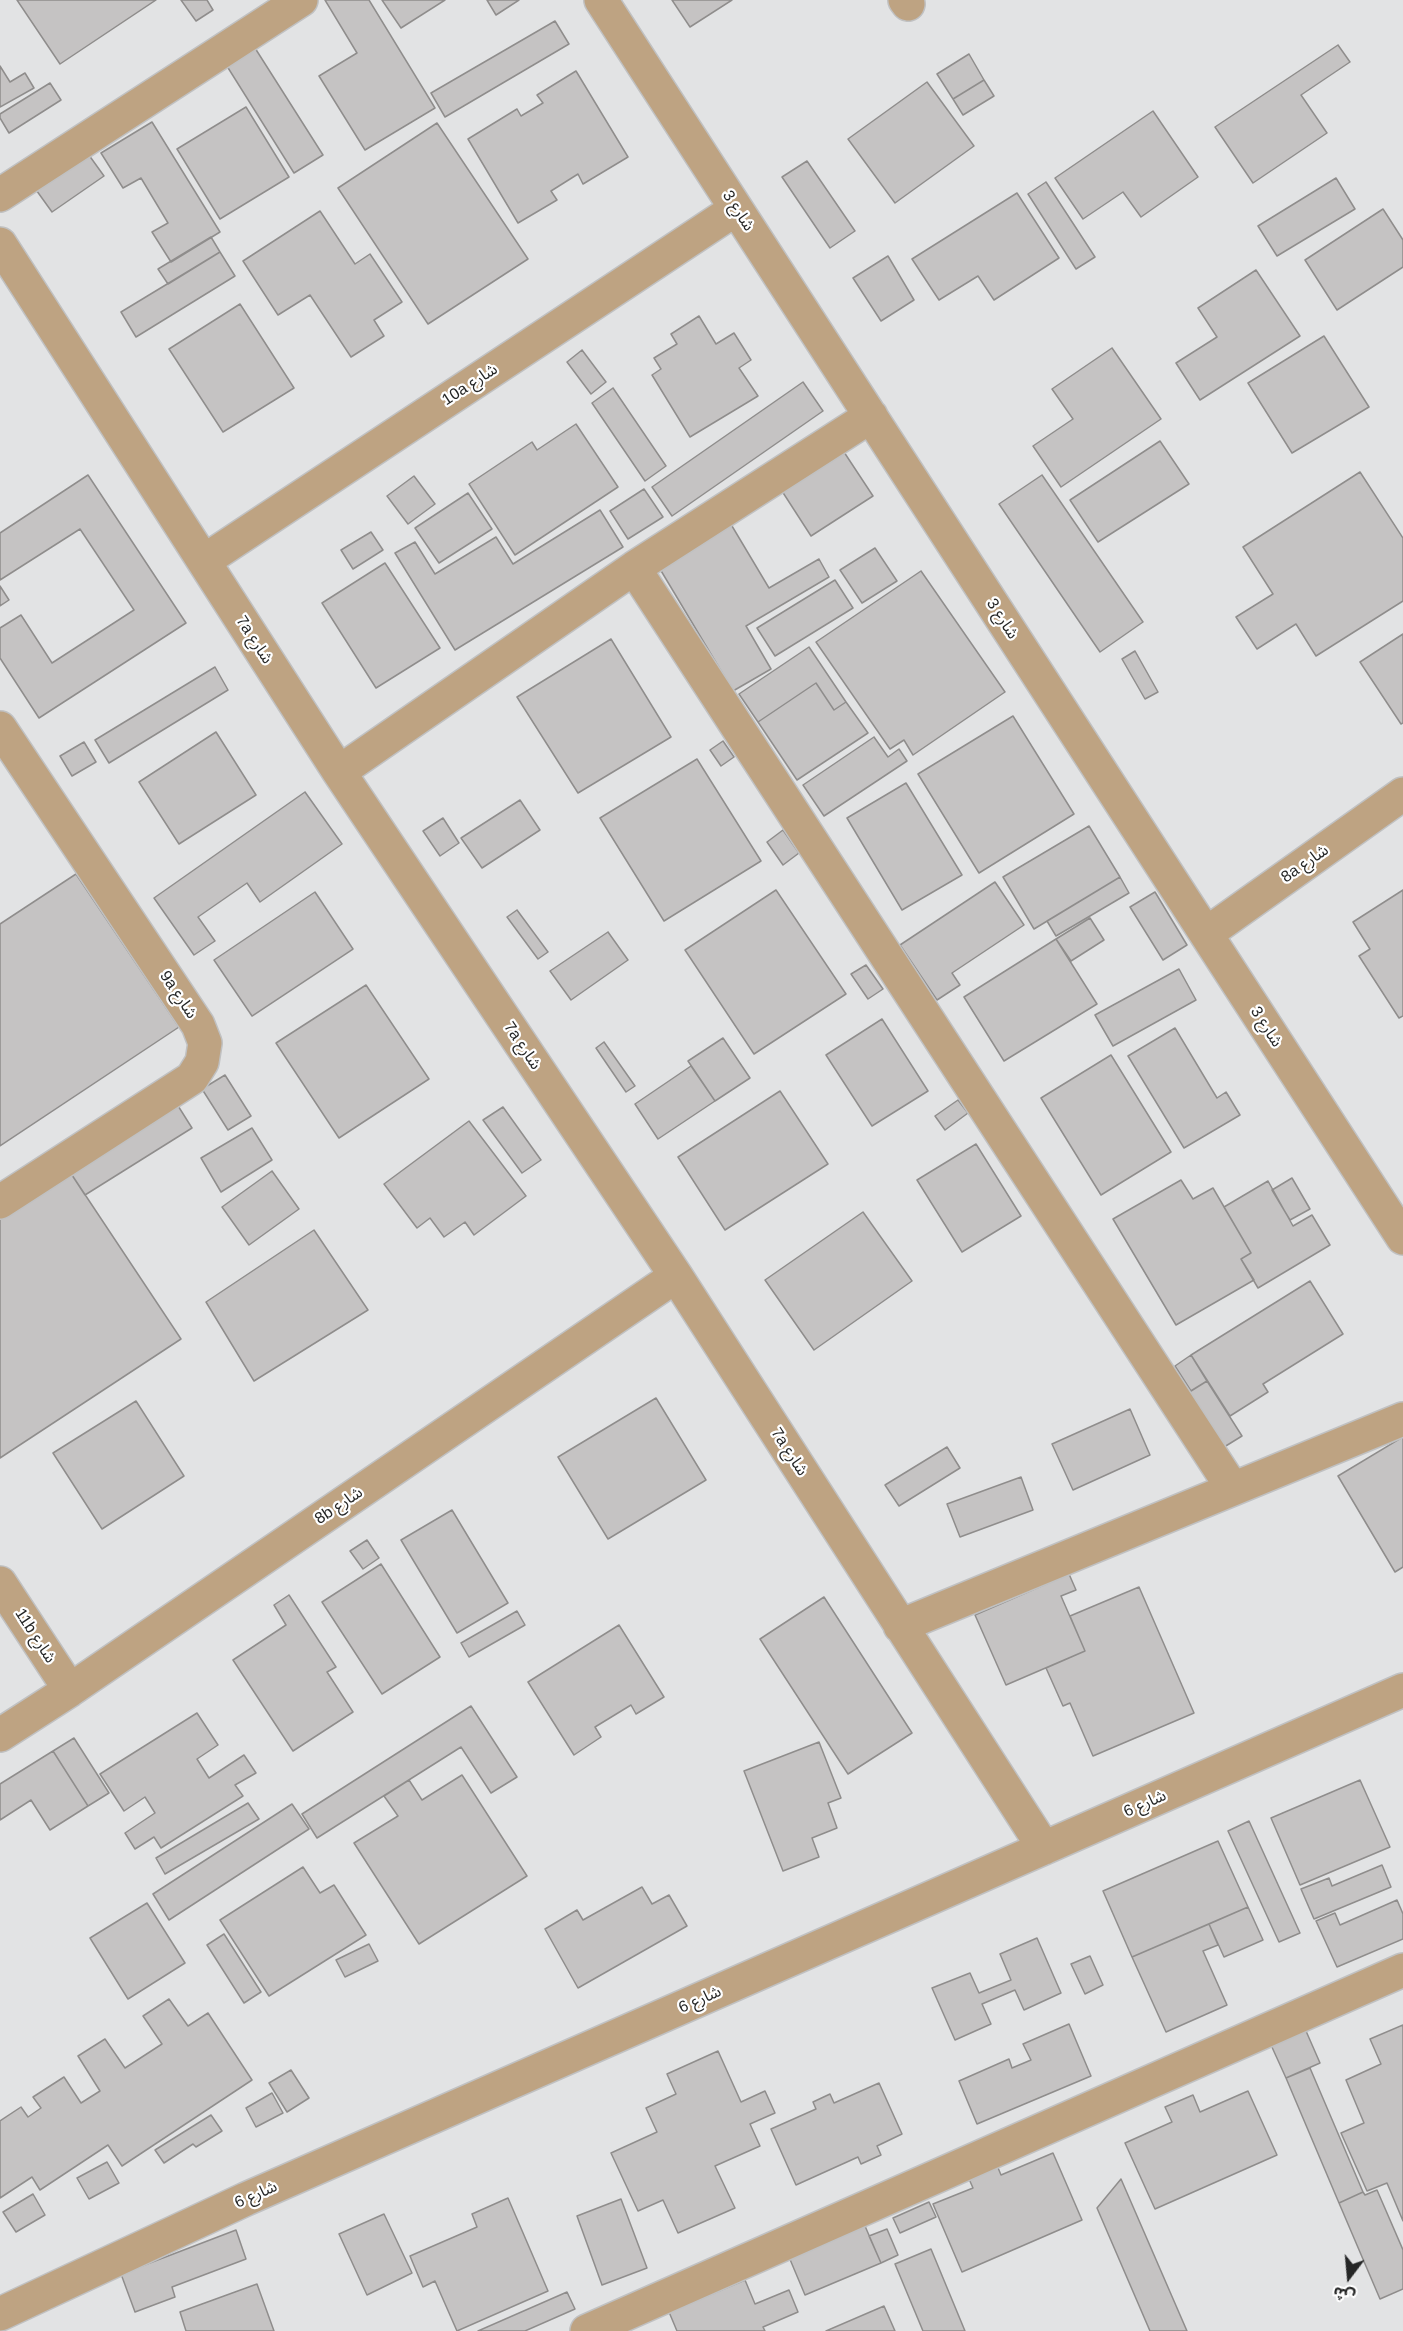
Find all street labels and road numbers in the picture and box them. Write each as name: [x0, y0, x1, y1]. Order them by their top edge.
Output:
street label: شارع 3: [718, 187, 758, 235]
street label: 10a شارع: [439, 360, 501, 410]
street label: شارع 3: [982, 595, 1022, 643]
street label: 7a شارع: [231, 612, 277, 668]
street label: 8a شارع: [1278, 841, 1332, 887]
street label: 9a شارع: [155, 967, 201, 1023]
street label: شارع 3: [1246, 1003, 1286, 1051]
street label: 7a شارع: [499, 1018, 545, 1074]
street label: 7a شارع: [766, 1424, 812, 1480]
street label: 8b شارع: [311, 1483, 367, 1529]
street label: 11b شارع: [10, 1605, 60, 1667]
street label: شارع 6: [1121, 1786, 1169, 1822]
street label: شارع 6: [676, 1982, 724, 2018]
street label: شارع 6: [232, 2177, 280, 2213]

